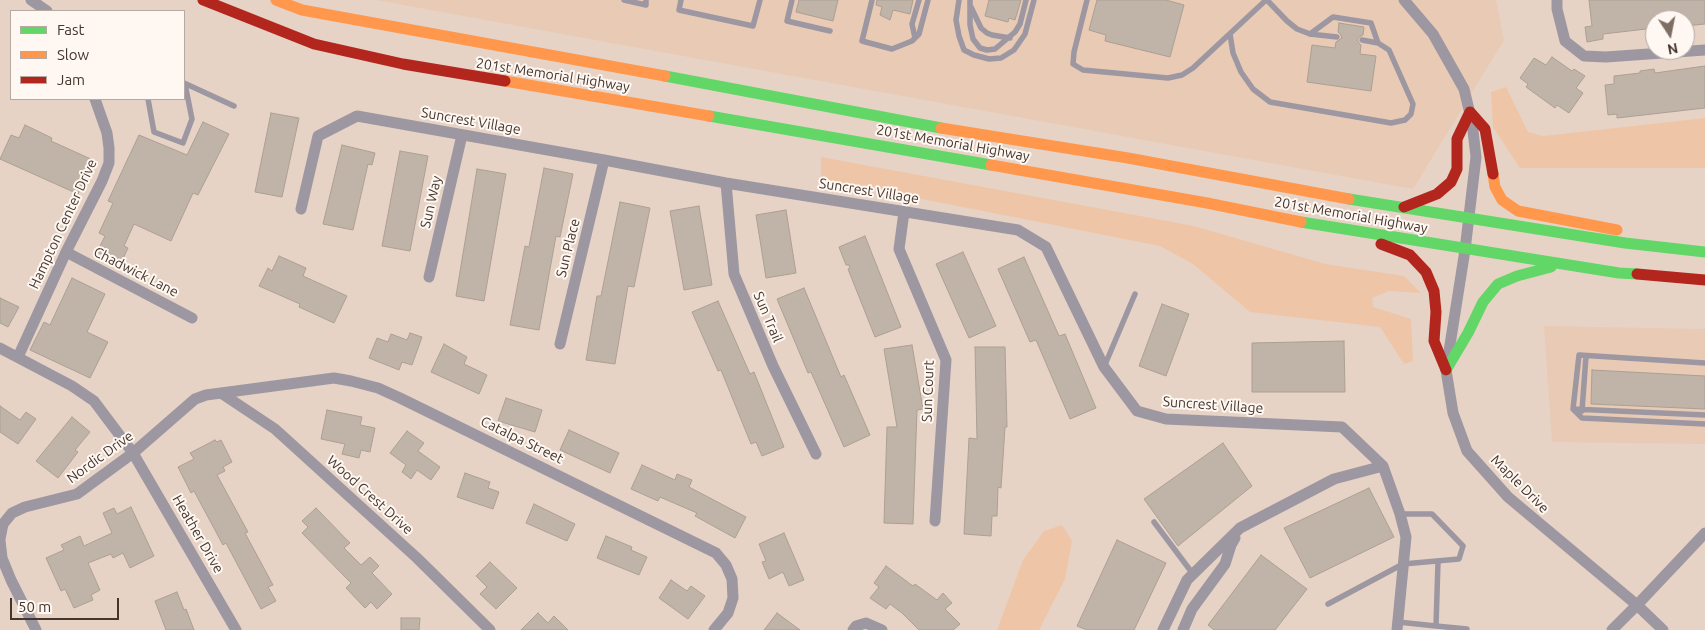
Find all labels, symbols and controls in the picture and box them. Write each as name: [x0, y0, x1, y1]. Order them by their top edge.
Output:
legend: [10, 10, 185, 100]
north arrow: [1645, 10, 1695, 60]
text: Fast: [57, 21, 84, 38]
text: N: [1666, 40, 1679, 58]
text: Slow: [57, 46, 89, 63]
street label: 201st Memorial Highway: [475, 55, 631, 95]
text: Jam: [57, 71, 85, 88]
street label: Suncrest Village: [420, 104, 522, 138]
street label: 201st Memorial Highway: [875, 121, 1031, 165]
street label: Hampton Center Drive: [26, 156, 100, 292]
street label: Sun Way: [417, 174, 445, 230]
street label: Suncrest Village: [818, 175, 920, 207]
street label: 201st Memorial Highway: [1273, 193, 1429, 237]
street label: Sun Place: [553, 217, 583, 279]
street label: Chadwick Lane: [91, 243, 181, 301]
street label: Sun Trail: [750, 289, 786, 345]
street label: Sun Court: [919, 360, 937, 422]
street label: Suncrest Village: [1162, 393, 1264, 417]
street label: Catalpa Street: [478, 413, 566, 467]
street label: Nordic Drive: [64, 427, 136, 487]
street label: Maple Drive: [1487, 451, 1553, 517]
street label: Wood Crest Drive: [324, 452, 416, 538]
street label: Heather Drive: [169, 492, 227, 576]
scale bar: [12, 588, 121, 620]
text: 50 m: [18, 598, 51, 615]

